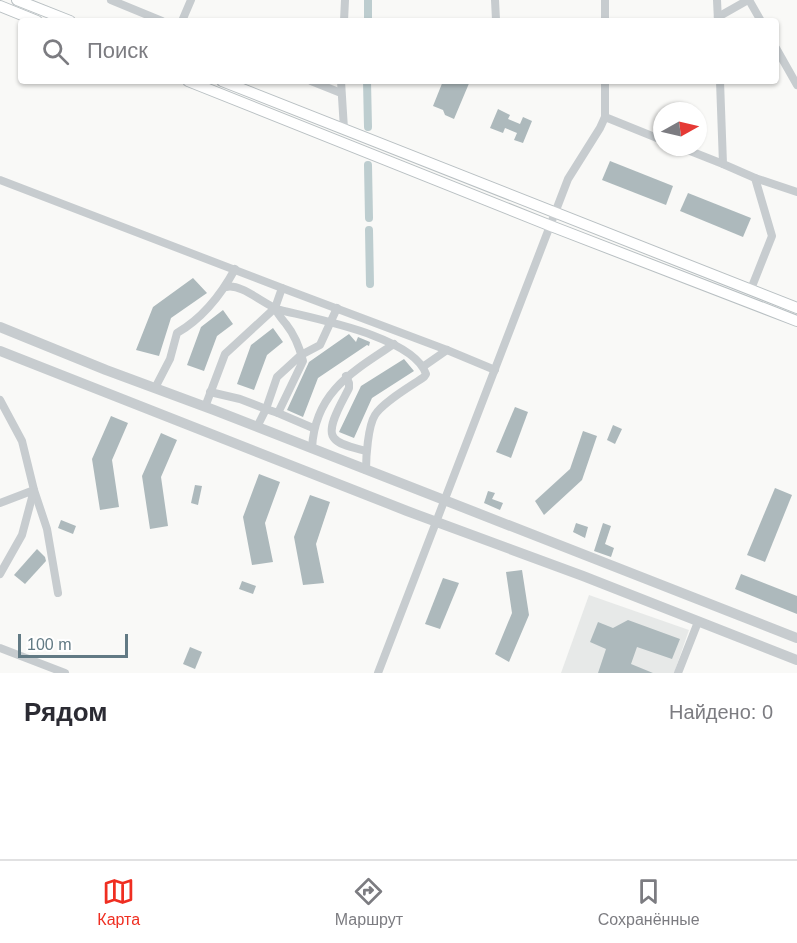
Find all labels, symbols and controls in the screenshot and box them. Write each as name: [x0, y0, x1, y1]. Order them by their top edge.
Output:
search box: [18, 18, 779, 84]
icon: search: [39, 35, 72, 68]
text: Поиск: [87, 38, 148, 63]
north arrow: [653, 102, 707, 156]
scale bar: [18, 631, 128, 658]
text: 100 m: [27, 636, 71, 653]
text: Рядом: [24, 697, 107, 727]
text: Найдено: 0: [669, 701, 773, 723]
tab: Карта: [97, 875, 140, 929]
tab: Маршрут: [335, 875, 403, 929]
tab: Сохранённые: [598, 875, 700, 929]

